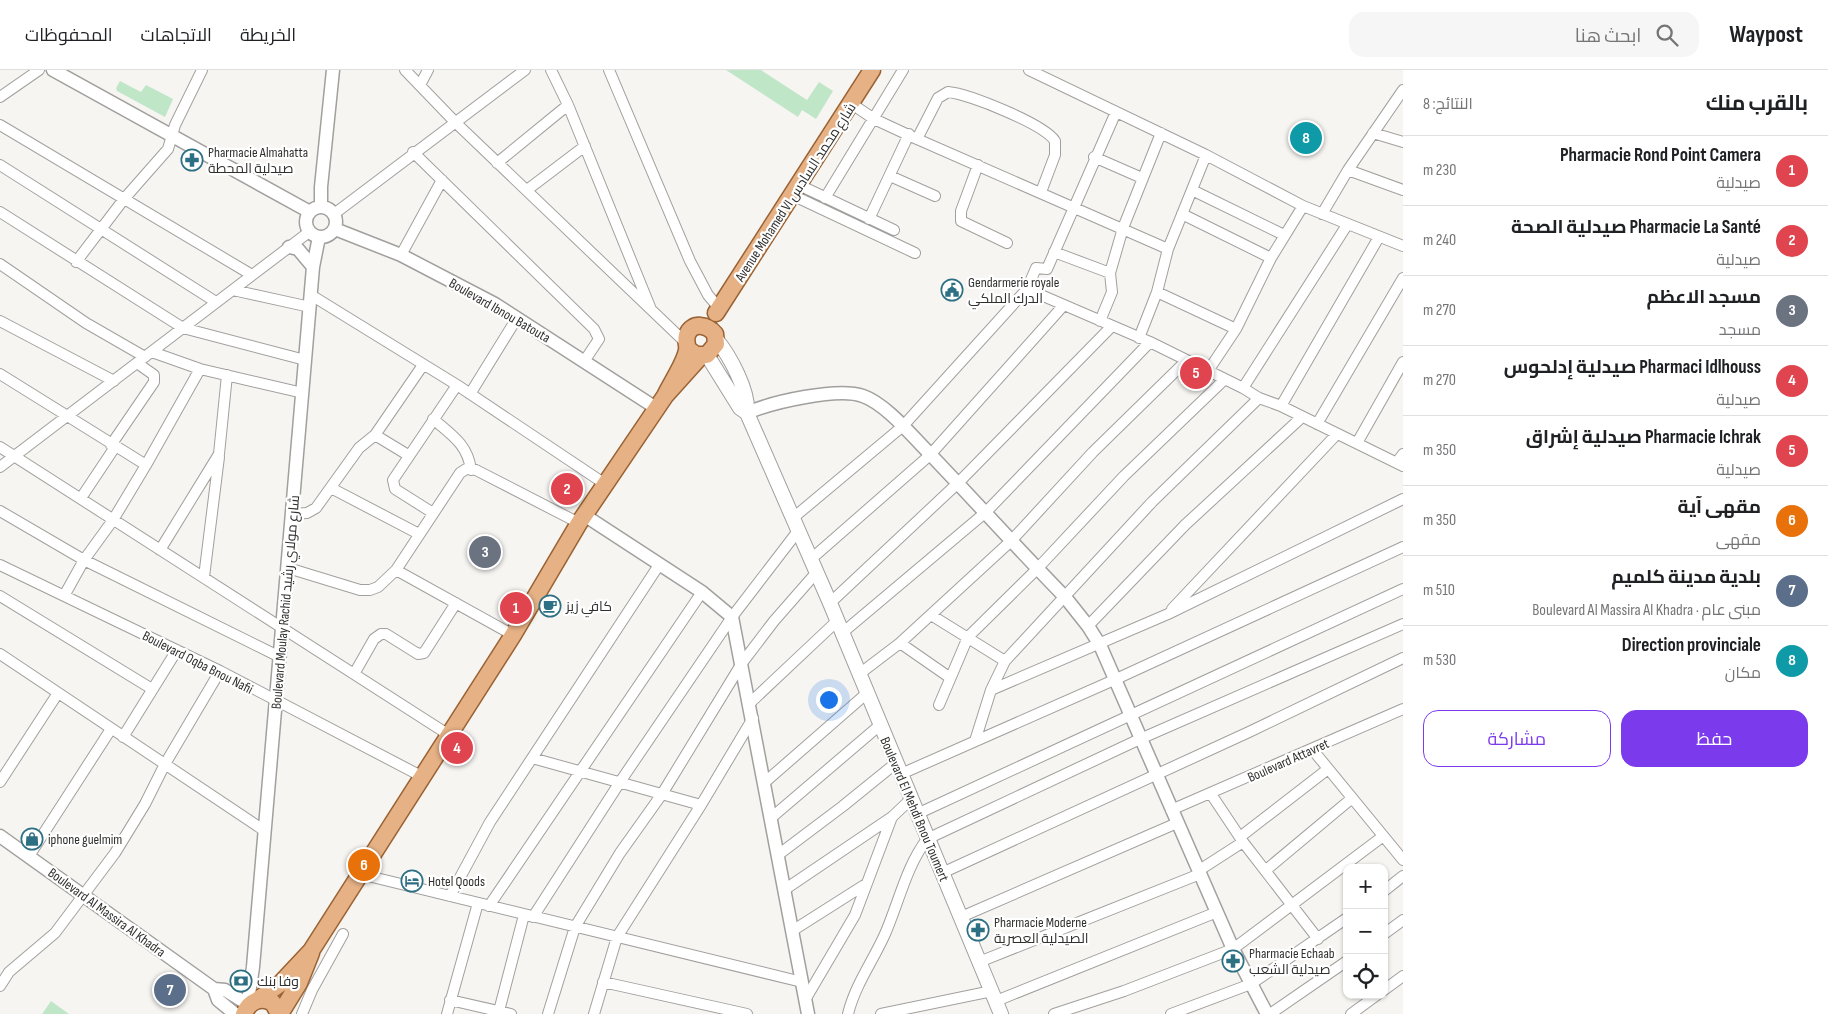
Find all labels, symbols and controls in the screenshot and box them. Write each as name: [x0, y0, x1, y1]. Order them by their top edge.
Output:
search box: [1349, 12, 1699, 57]
text: Waypost: [1729, 20, 1803, 49]
icon: search: [1653, 21, 1681, 49]
text: المحفوظات: [25, 25, 113, 46]
text: الاتجاهات: [141, 25, 212, 46]
text: الخريطة: [240, 25, 296, 46]
text: ابحث هنا: [1575, 25, 1641, 48]
text: بالقرب منك: [1706, 91, 1808, 116]
text: النتائج: 8: [1423, 95, 1473, 114]
street label: Avenue Mohamed VI شارع محمد السادس: [731, 100, 860, 286]
pin: 8: [1290, 119, 1322, 157]
place label: Pharmacie Almahatta صيدلية المحطة: [208, 144, 308, 177]
text: Pharmacie Rond Point Camera: [1560, 144, 1761, 167]
pharmacy icon: Pharmacie Almahatta صيدلية المحطة: [180, 148, 204, 172]
text: 230 m: [1423, 161, 1456, 180]
text: 1: [1789, 161, 1795, 180]
text: صيدلية: [1716, 174, 1761, 193]
text: Pharmacie La Santé صيدلية الصحة: [1511, 216, 1761, 239]
text: 240 m: [1423, 231, 1456, 250]
text: 2: [1789, 231, 1796, 250]
text: صيدلية: [1716, 251, 1761, 270]
place label: Gendarmerie royale الدرك الملكي: [968, 274, 1059, 310]
street label: Boulevard Ibnou Batouta: [446, 275, 553, 346]
public building icon: Gendarmerie royale الدرك الملكي: [940, 278, 964, 302]
text: مسجد الاعظم: [1647, 286, 1761, 309]
text: 270 m: [1423, 301, 1456, 320]
text: 3: [1788, 301, 1796, 320]
text: مسجد: [1719, 321, 1761, 340]
pin: 5: [1180, 354, 1212, 392]
text: Pharmaci Idlhouss صيدلية إدلحوس: [1504, 356, 1761, 379]
text: 270 m: [1423, 371, 1456, 390]
text: 4: [1788, 371, 1796, 390]
text: صيدلية: [1716, 391, 1761, 410]
text: Pharmacie Ichrak صيدلية إشراق: [1526, 426, 1761, 449]
text: 350 m: [1423, 441, 1456, 460]
text: 5: [1788, 441, 1796, 460]
text: صيدلية: [1716, 461, 1761, 480]
pin: 2: [551, 470, 583, 508]
street label: Boulevard Moulay Rachid شارع مولاي رشيد: [268, 494, 306, 710]
text: مقهى آية: [1677, 496, 1761, 519]
text: 350 m: [1423, 511, 1456, 530]
text: 6: [1788, 511, 1796, 530]
text: مقهى: [1716, 531, 1761, 550]
pin: 3: [469, 533, 501, 571]
text: بلدية مدينة كلميم: [1611, 566, 1761, 589]
text: 510 m: [1423, 581, 1455, 600]
text: 7: [1789, 581, 1796, 600]
pin: 1: [500, 589, 532, 627]
cafe icon: كافي زيز: [538, 594, 562, 618]
place label: كافي زيز: [565, 598, 612, 618]
text: مبنى عام · Boulevard Al Massira Al Khadra: [1532, 601, 1761, 620]
street label: Boulevard Oqba Bnou Nafii: [140, 627, 256, 698]
text: Direction provinciale: [1622, 634, 1761, 657]
text: 530 m: [1423, 651, 1456, 670]
text: 8: [1788, 651, 1796, 670]
text: مكان: [1725, 664, 1761, 683]
your location: [816, 687, 842, 713]
button: مشاركة: [1423, 710, 1611, 767]
button: حفظ: [1621, 710, 1808, 767]
pin: 4: [441, 729, 473, 767]
street label: Boulevard El Mehdi Bnou Toumert: [876, 734, 953, 884]
street label: Boulevard Attavret: [1245, 735, 1332, 786]
shop icon: iphone guelmim: [20, 827, 44, 851]
place label: iphone guelmim: [48, 831, 122, 848]
pin: 6: [348, 846, 380, 884]
street label: Boulevard Al Massira Al Khadra: [45, 864, 169, 961]
map controls: [1343, 864, 1388, 999]
button: +: [1343, 864, 1388, 909]
hotel icon: Hotel Qoods: [400, 869, 424, 893]
place label: Hotel Qoods: [428, 873, 485, 890]
button: −: [1343, 909, 1388, 954]
place label: Pharmacie Moderne الصيدلية العصرية: [994, 914, 1089, 947]
pharmacy icon: Pharmacie Moderne الصيدلية العصرية: [966, 918, 990, 942]
place label: Pharmacie Echaab صيدلية الشعب: [1249, 945, 1335, 978]
pharmacy icon: Pharmacie Echaab صيدلية الشعب: [1221, 949, 1245, 973]
button: locate: [1343, 954, 1388, 999]
bank icon: وفا بنك: [229, 969, 253, 993]
pin: 7: [154, 971, 186, 1009]
place label: وفا بنك: [257, 973, 299, 990]

